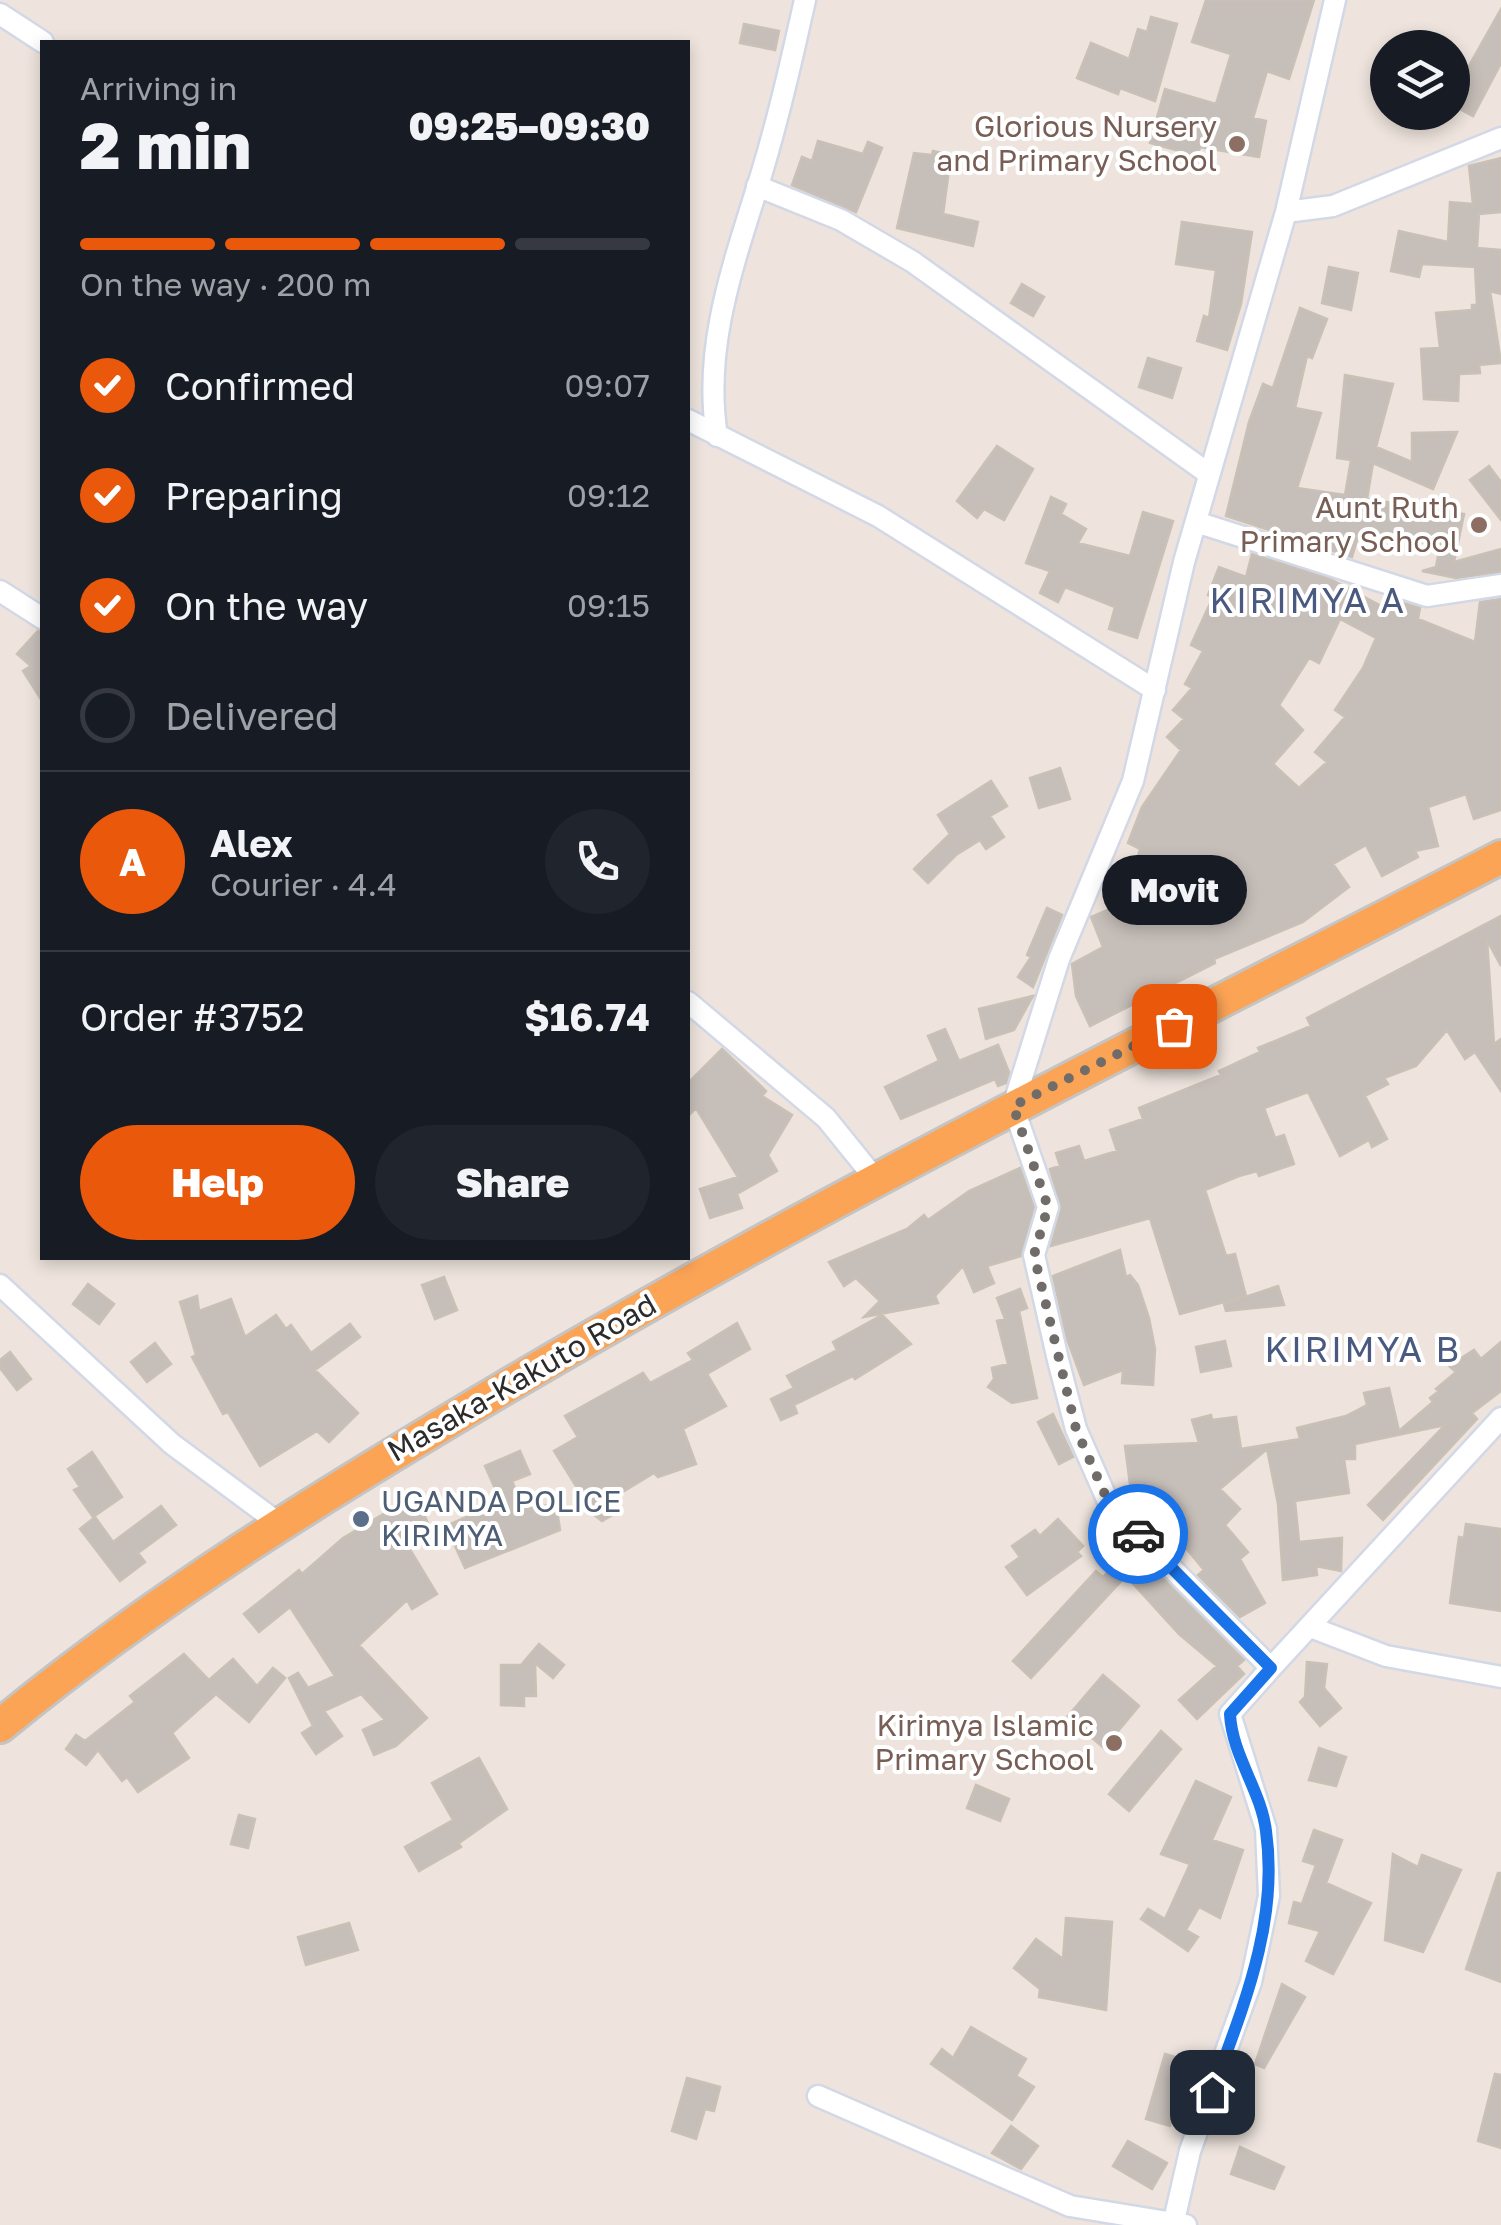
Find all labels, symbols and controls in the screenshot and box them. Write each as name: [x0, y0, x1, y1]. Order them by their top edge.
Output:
map controls: [1370, 30, 1470, 130]
button: layers: [1370, 30, 1470, 130]
text: Arriving in: [80, 69, 237, 107]
text: 09:25–09:30: [409, 103, 650, 148]
text: 2 min: [80, 105, 251, 183]
place label: Glorious Nursery and Primary School: [936, 108, 1217, 178]
marker: Glorious Nursery and Primary School: [1226, 133, 1248, 155]
text: On the way · 200 m: [80, 265, 371, 303]
icon: check: [80, 358, 135, 413]
text: Confirmed: [165, 363, 355, 408]
text: 09:07: [564, 366, 650, 404]
icon: check: [80, 468, 135, 523]
text: Preparing: [165, 473, 343, 518]
text: 09:12: [567, 476, 650, 514]
place label: Aunt Ruth Primary School: [1240, 489, 1459, 559]
marker: Aunt Ruth Primary School: [1468, 514, 1490, 536]
icon: check: [80, 578, 135, 633]
district label: KIRIMYA A: [1209, 579, 1407, 621]
text: On the way: [165, 583, 368, 628]
text: 09:15: [567, 586, 650, 624]
text: Delivered: [165, 693, 338, 738]
button: phone: [545, 809, 650, 914]
text: Alex: [210, 820, 293, 865]
text: A: [119, 839, 146, 884]
callout: Movit: [1102, 856, 1246, 926]
text: Courier · 4.4: [210, 865, 397, 903]
text: Movit: [1130, 871, 1219, 909]
pin: [1132, 984, 1217, 1069]
text: Order #3752: [80, 994, 305, 1039]
text: $16.74: [524, 994, 650, 1039]
icon: bag: [1147, 999, 1202, 1054]
button: Help: [80, 1125, 355, 1240]
button: Share: [375, 1125, 650, 1240]
street label: Masaka-Kakuto Road: [381, 1286, 662, 1469]
district label: KIRIMYA B: [1264, 1328, 1462, 1370]
place label: UGANDA POLICE KIRIMYA: [381, 1483, 621, 1553]
courier: [1088, 1484, 1188, 1584]
icon: car: [1111, 1507, 1166, 1562]
marker: UGANDA POLICE KIRIMYA: [350, 1508, 372, 1530]
place label: Kirimya Islamic Primary School: [875, 1707, 1094, 1777]
marker: Kirimya Islamic Primary School: [1103, 1732, 1125, 1754]
pin: [1170, 2050, 1255, 2135]
icon: home: [1185, 2065, 1240, 2120]

